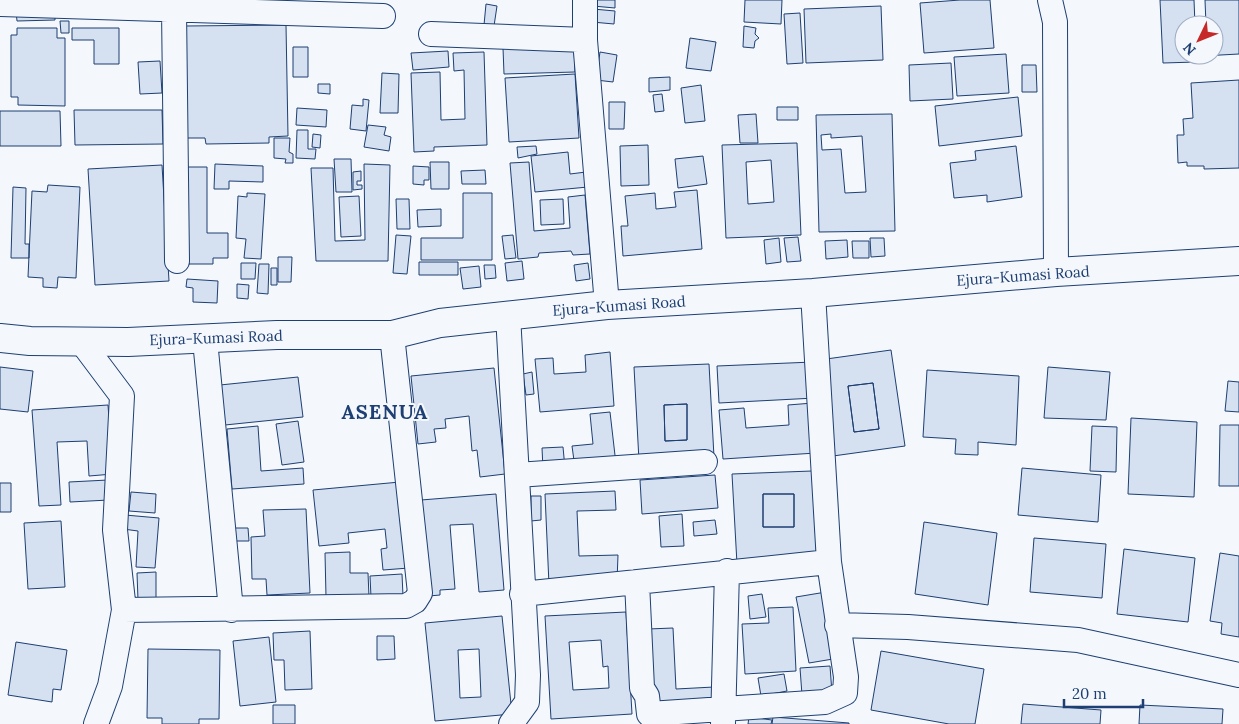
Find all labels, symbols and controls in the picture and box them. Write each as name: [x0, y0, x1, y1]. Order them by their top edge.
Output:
north arrow: [1174, 15, 1224, 65]
text: N: [1179, 39, 1200, 59]
street label: Ejura-Kumasi Road: [956, 261, 1090, 290]
street label: Ejura-Kumasi Road: [552, 291, 686, 320]
street label: Ejura-Kumasi Road: [149, 326, 283, 349]
district label: ASENUA: [342, 399, 428, 424]
scale bar: [1064, 676, 1143, 708]
text: 20 m: [1072, 684, 1107, 703]

